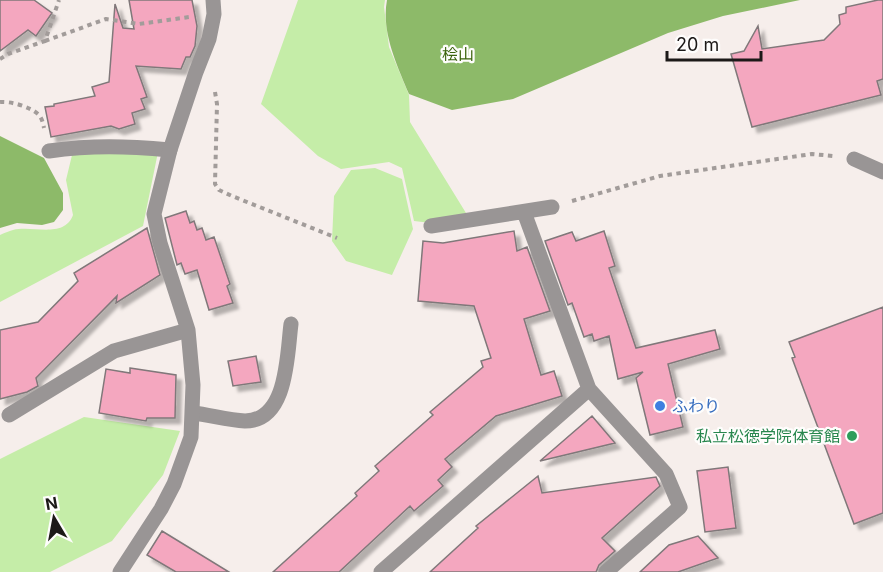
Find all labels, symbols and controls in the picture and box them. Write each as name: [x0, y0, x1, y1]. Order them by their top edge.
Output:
scale bar: [667, 24, 762, 62]
text: 20 m: [676, 34, 719, 55]
park label: 桧山: [442, 44, 474, 64]
place label: ふわり: [672, 396, 720, 416]
marker: ふわり: [653, 399, 667, 413]
place label: 私立松徳学院体育館: [696, 426, 840, 446]
marker: 私立松徳学院体育館: [845, 429, 859, 443]
north arrow: [24, 488, 84, 548]
text: N: [44, 492, 59, 514]

